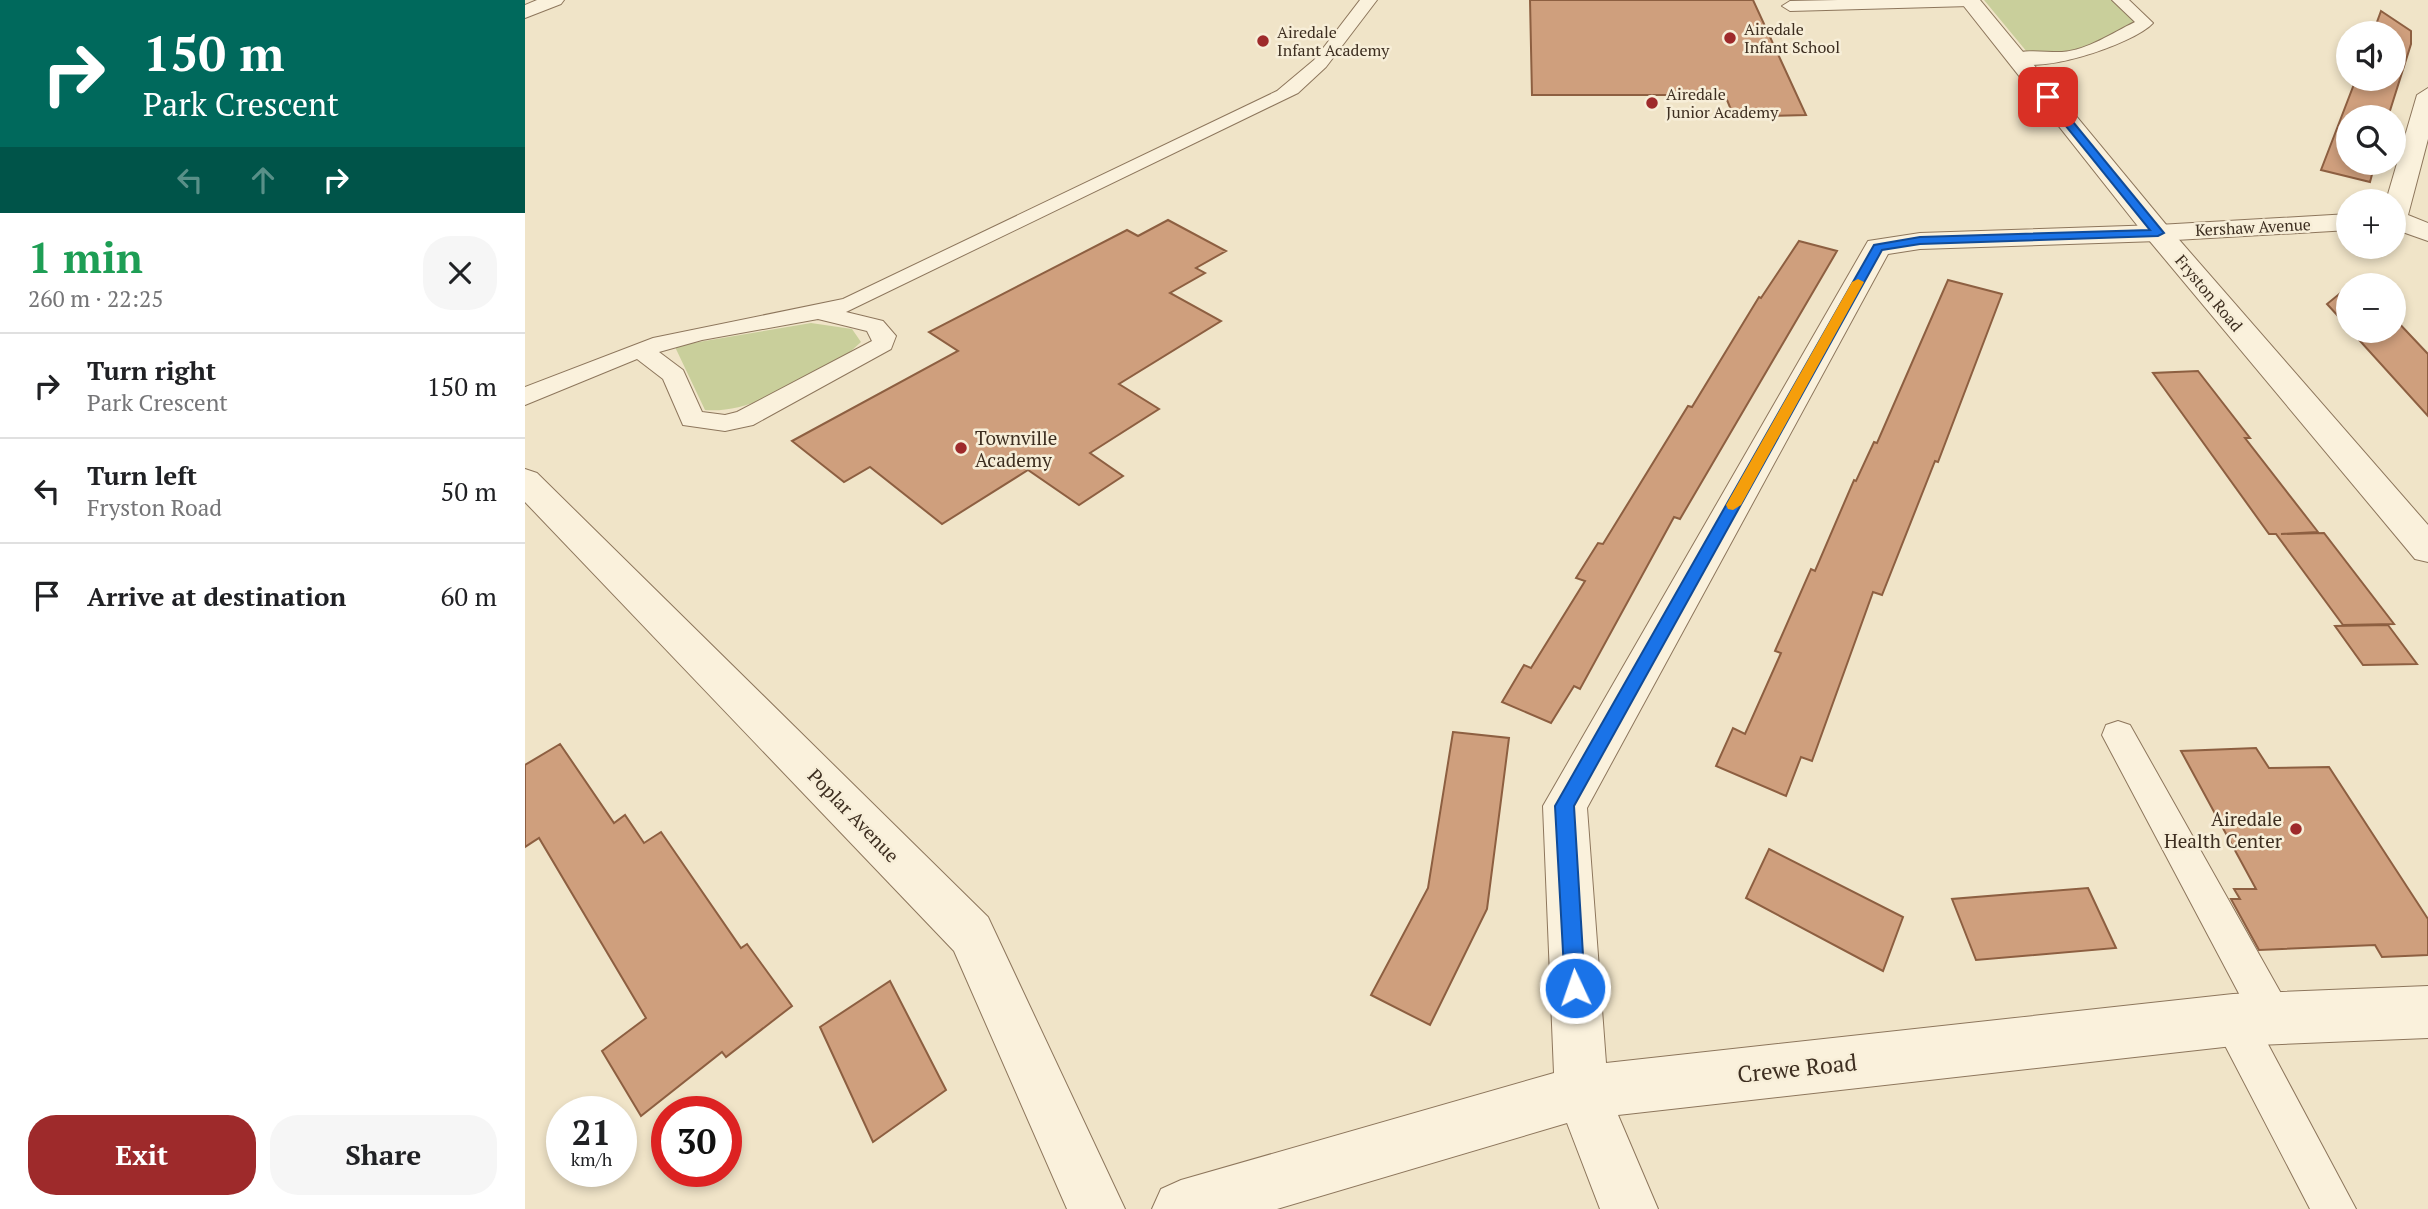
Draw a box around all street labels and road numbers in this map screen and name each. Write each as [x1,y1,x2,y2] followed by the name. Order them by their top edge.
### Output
[2195,213,2311,241] street label: Kershaw Avenue
[2170,250,2248,336] street label: Fryston Road
[803,763,905,867] street label: Poplar Avenue
[1736,1046,1859,1090] street label: Crewe Road

